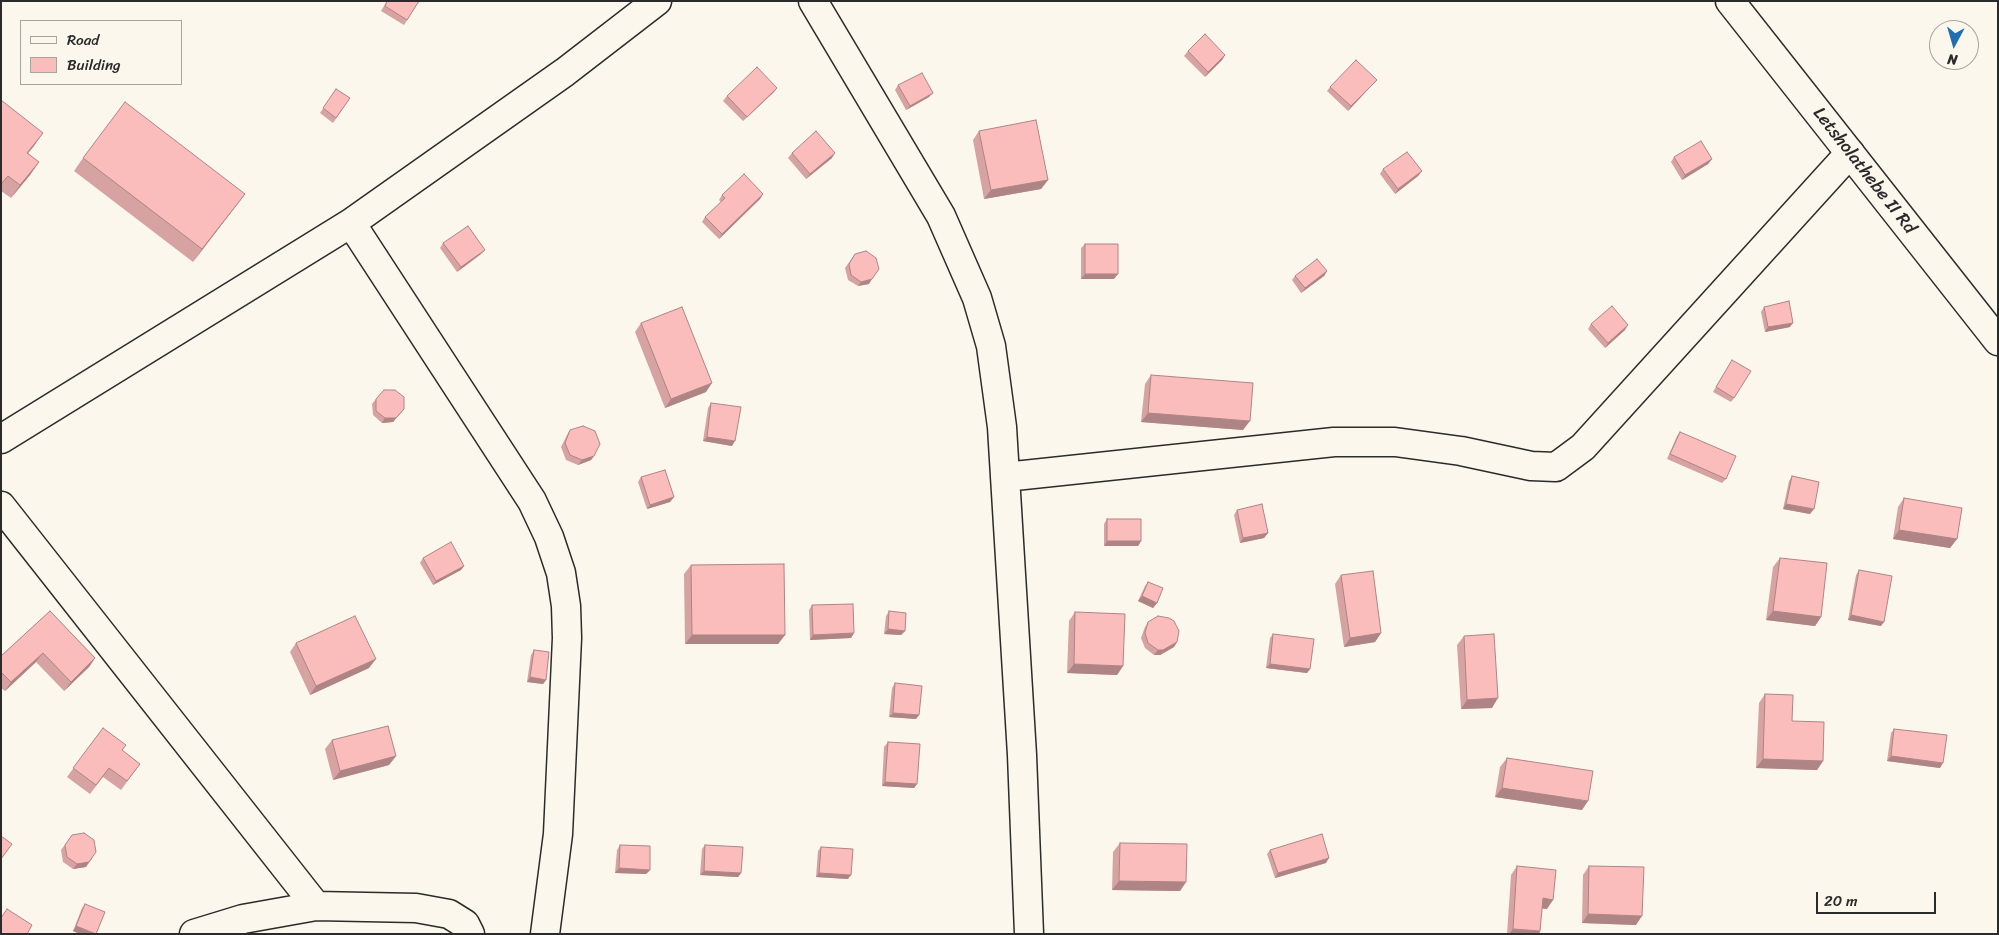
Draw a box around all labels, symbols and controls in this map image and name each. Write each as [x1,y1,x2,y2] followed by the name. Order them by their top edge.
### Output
[20,20,182,85] legend
[1929,20,1979,70] north arrow
[67,27,99,53] text: Road
[1946,46,1959,72] text: N
[67,52,121,78] text: Building
[1808,103,1920,239] street label: Letsholathebe II Rd
[1819,882,1939,914] scale bar
[1824,888,1858,914] text: 20 m

